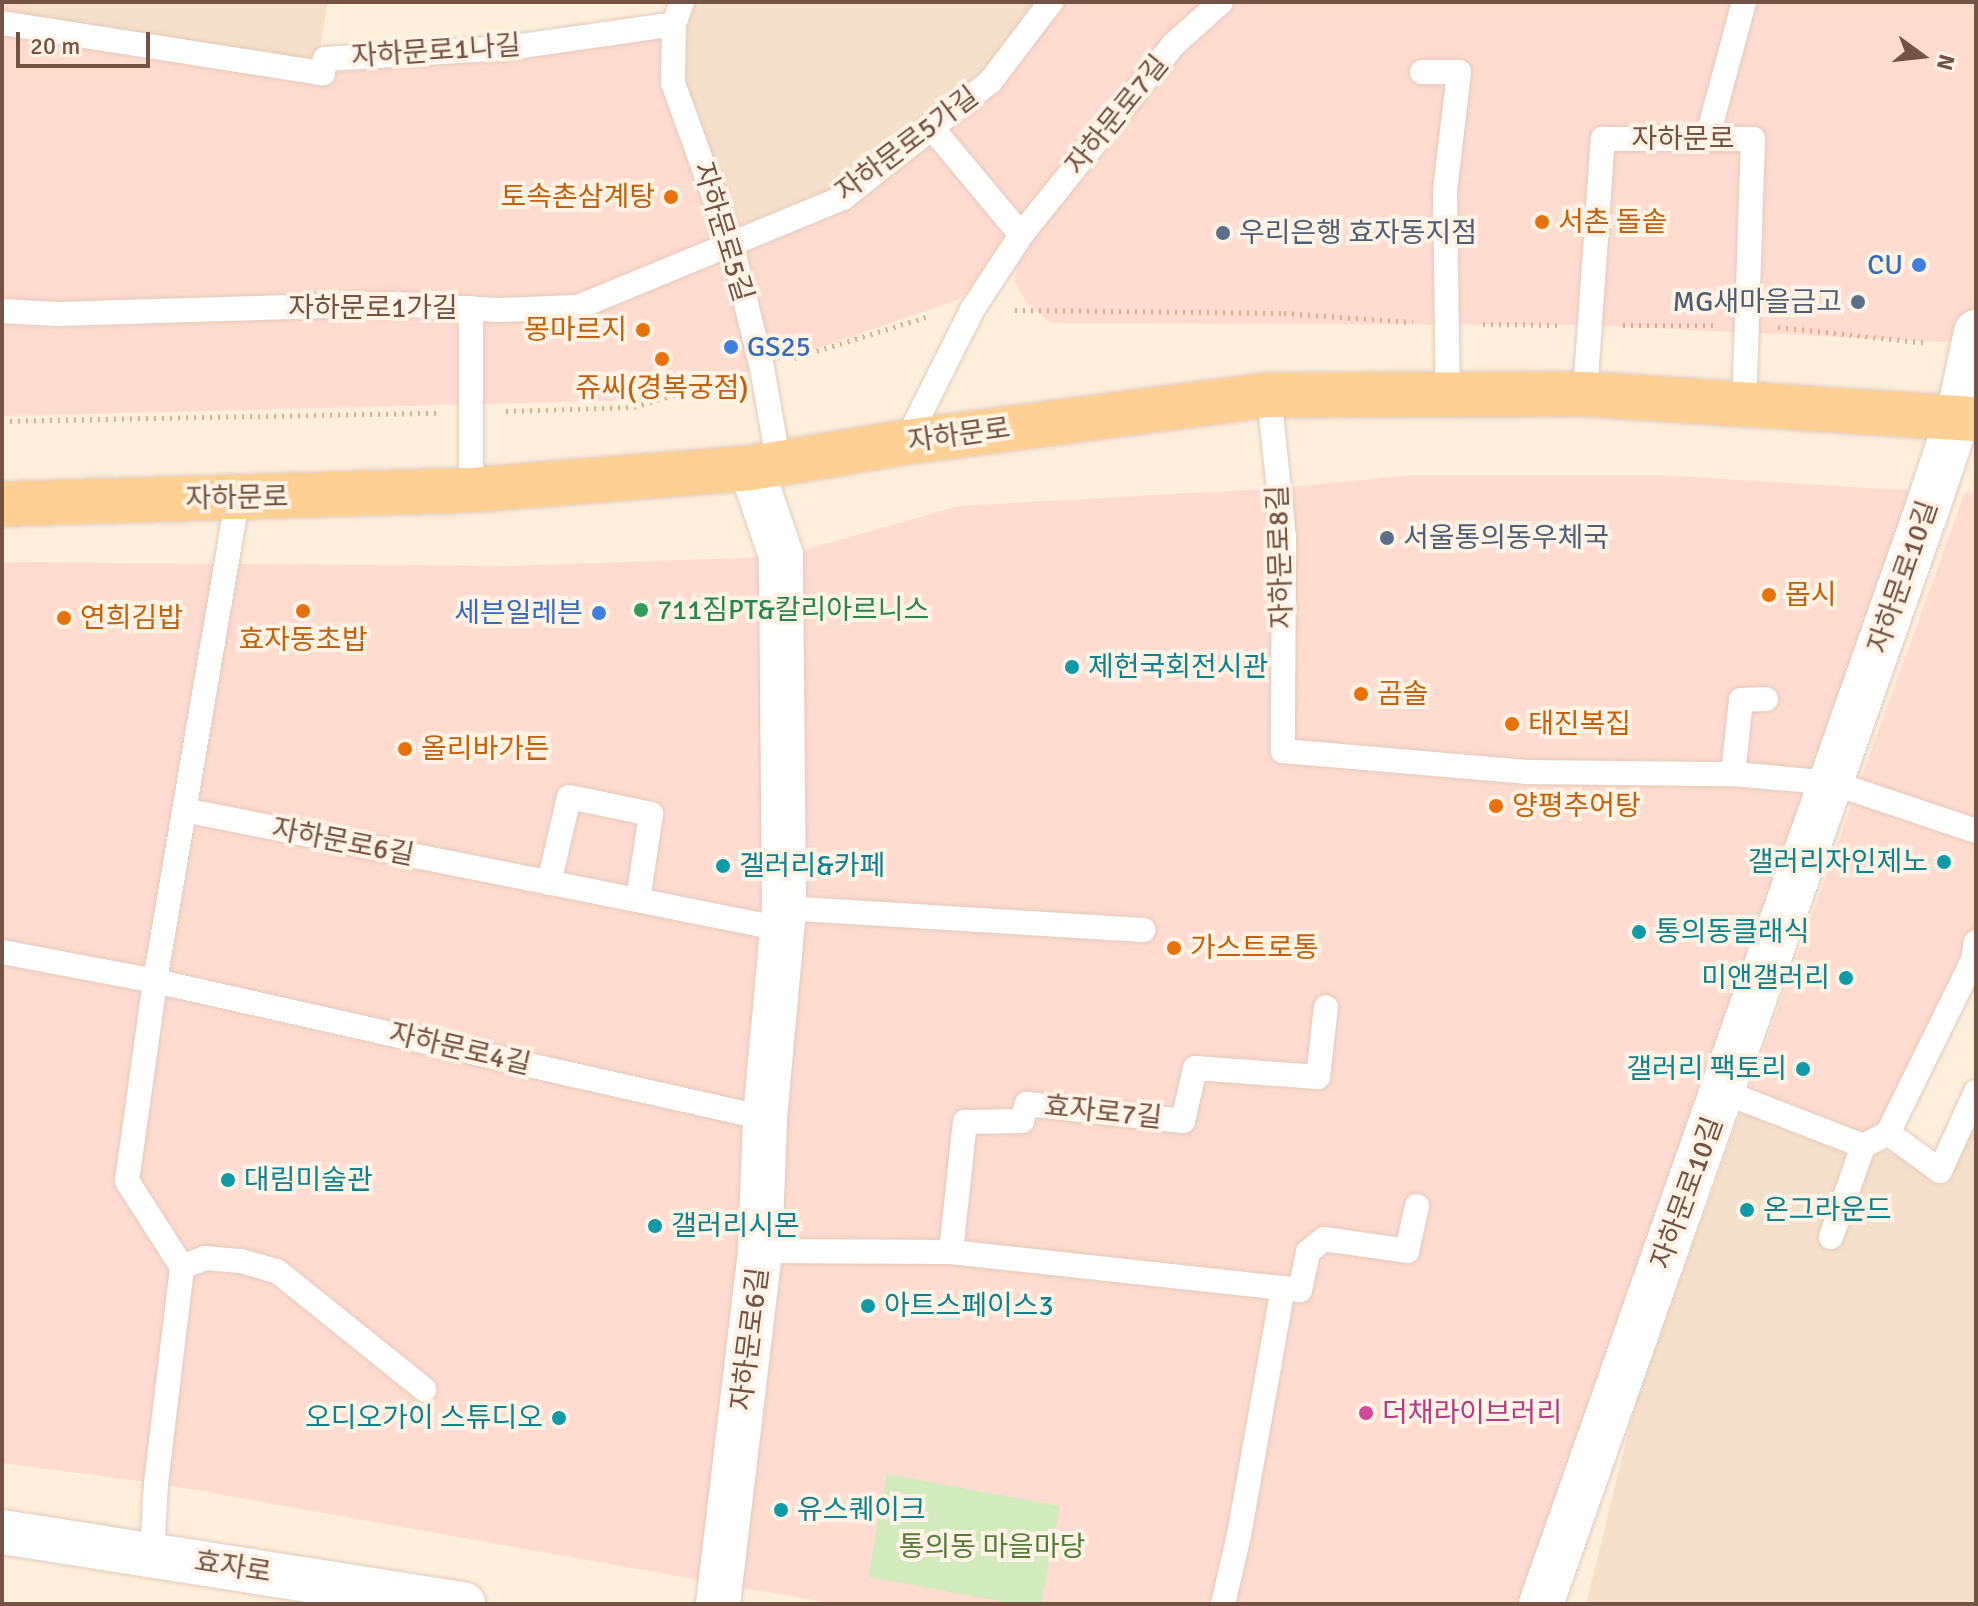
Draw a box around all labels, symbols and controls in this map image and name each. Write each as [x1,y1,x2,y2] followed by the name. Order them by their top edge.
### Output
[20,16,154,66] scale bar
[1882,16,1962,96] north arrow
[350,28,522,74] street label: 자하문로1나길
[30,31,80,61] text: 20 m
[1059,49,1175,181] street label: 자하문로7길
[1931,51,1961,73] text: N
[829,80,985,208] street label: 자하문로5가길
[1631,122,1735,156] street label: 자하문로
[686,158,760,306] street label: 자하문로5길
[500,180,655,214] place label: 토속촌삼계탕
[662,188,680,206] marker: 토속촌삼계탕
[1558,205,1667,239] place label: 서촌 돌솥
[1533,213,1551,231] marker: 서촌 돌솥
[1239,216,1477,250] place label: 우리은행 효자동지점
[1214,224,1232,242] marker: 우리은행 효자동지점
[1867,248,1903,282] place label: CU
[1910,256,1928,274] marker: CU
[1673,285,1842,319] place label: MG새마을금고
[288,291,458,325] street label: 자하문로1가길
[1849,293,1867,311] marker: MG새마을금고
[524,313,627,347] place label: 몽마르지
[634,321,652,339] marker: 몽마르지
[747,330,811,364] place label: GS25
[722,338,740,356] marker: GS25
[653,350,671,368] marker: 쥬씨(경복궁점)
[575,371,749,405] place label: 쥬씨(경복궁점)
[906,411,1012,459] street label: 자하문로
[185,480,289,516] street label: 자하문로
[1261,484,1299,630] street label: 자하문로8길
[1861,496,1945,658] street label: 자하문로10길
[1403,521,1609,555] place label: 서울통의동우체국
[1378,529,1396,547] marker: 서울통의동우체국
[1785,578,1837,612] place label: 몹시
[1760,586,1778,604] marker: 몹시
[657,593,929,627] place label: 711짐PT&칼리아르니스
[454,596,583,630] place label: 세븐일레븐
[80,601,183,635] place label: 연희김밥
[632,601,650,619] marker: 711짐PT&칼리아르니스
[294,602,312,620] marker: 효자동초밥
[590,604,608,622] marker: 세븐일레븐
[55,609,73,627] marker: 연희김밥
[239,623,367,657] place label: 효자동초밥
[1088,650,1268,684] place label: 제헌국회전시관
[1063,658,1081,676] marker: 제헌국회전시관
[1377,677,1429,711] place label: 곰솔
[1352,685,1370,703] marker: 곰솔
[1528,707,1631,741] place label: 태진복집
[1503,715,1521,733] marker: 태진복집
[421,732,550,766] place label: 올리바가든
[396,740,414,758] marker: 올리바가든
[1512,789,1641,823] place label: 양평추어탕
[1487,797,1505,815] marker: 양평추어탕
[269,812,417,872] street label: 자하문로6길
[1748,845,1928,879] place label: 갤러리자인제노
[739,849,885,883] place label: 겔러리&카페
[1935,853,1953,871] marker: 갤러리자인제노
[714,857,732,875] marker: 겔러리&카페
[1655,915,1810,949] place label: 통의동클래식
[1630,923,1648,941] marker: 통의동클래식
[1190,931,1319,965] place label: 가스트로통
[1165,939,1183,957] marker: 가스트로통
[1701,961,1830,995] place label: 미앤갤러리
[1837,969,1855,987] marker: 미앤갤러리
[386,1016,534,1082] street label: 자하문로4길
[1626,1052,1787,1086] place label: 갤러리 팩토리
[1794,1060,1812,1078] marker: 갤러리 팩토리
[1042,1089,1164,1135] street label: 효자로7길
[1644,1113,1730,1273] street label: 자하문로10길
[244,1163,373,1197] place label: 대림미술관
[219,1171,237,1189] marker: 대림미술관
[1763,1193,1892,1227] place label: 온그라운드
[1738,1201,1756,1219] marker: 온그라운드
[671,1209,800,1243] place label: 갤러리시몬
[646,1217,664,1235] marker: 갤러리시몬
[725,1266,775,1412] street label: 자하문로6길
[884,1289,1054,1323] place label: 아트스페이스3
[859,1297,877,1315] marker: 아트스페이스3
[1382,1396,1562,1430] place label: 더채라이브러리
[305,1401,543,1435] place label: 오디오가이 스튜디오
[1357,1404,1375,1422] marker: 더채라이브러리
[550,1409,568,1427] marker: 오디오가이 스튜디오
[797,1493,926,1527] place label: 유스퀘이크
[772,1501,790,1519] marker: 유스퀘이크
[899,1530,1085,1564] park label: 통의동 마을마당
[192,1544,274,1590] street label: 효자로

